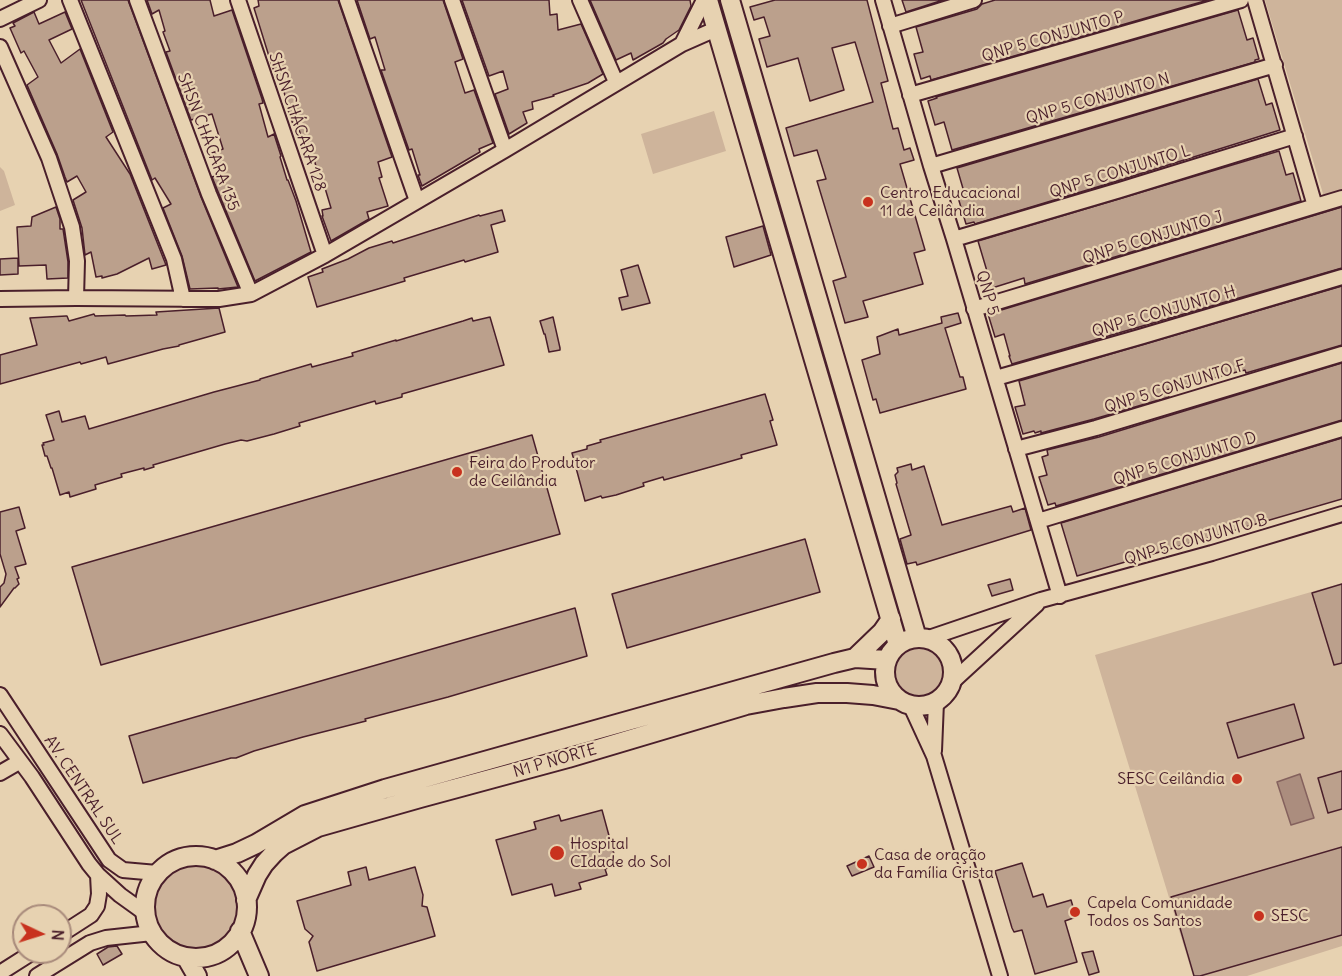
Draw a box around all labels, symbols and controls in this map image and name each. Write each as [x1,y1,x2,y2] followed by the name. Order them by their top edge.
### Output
[980,7,1126,67] street label: QNP 5 CONJUNTO P
[264,50,330,194] street label: SHSN CHÁCARA 128
[1024,69,1172,129] street label: QNP 5 CONJUNTO N
[173,70,243,214] street label: SHSN CHÁCARA 135
[1047,141,1193,203] street label: QNP 5 CONJUNTO L
[880,183,1020,221] place label: Centro Educacional 11 de Ceilândia
[861,195,875,209] marker: Centro Educacional 11 de Ceilândia
[1080,207,1226,269] street label: QNP 5 CONJUNTO J
[971,268,1003,318] street label: QNP 5
[1090,282,1238,342] street label: QNP 5 CONJUNTO H
[1102,356,1248,418] street label: QNP 5 CONJUNTO F
[1111,428,1259,490] street label: QNP 5 CONJUNTO D
[469,453,596,491] place label: Feira do Produtor de Ceilândia
[450,465,464,479] marker: Feira do Produtor de Ceilândia
[1122,510,1270,570] street label: QNP 5 CONJUNTO B
[40,732,126,848] street label: AV. CENTRAL SUL
[511,740,599,782] street label: N1 P NORTE
[1117,769,1225,789] place label: SESC Ceilândia
[1230,772,1244,786] marker: SESC Ceilândia
[570,834,671,872] place label: Hospital CIdade do Sol
[548,844,566,862] marker: Hospital CIdade do Sol
[874,845,994,883] place label: Casa de oração da Família Crista
[855,857,869,871] marker: Casa de oração da Família Crista
[1087,893,1233,931] place label: Capela Comunidade Todos os Santos
[12,904,72,964] north arrow
[1068,905,1082,919] marker: Capela Comunidade Todos os Santos
[1271,906,1309,926] place label: SESC
[1252,909,1266,923] marker: SESC
[48,929,68,941] text: N

